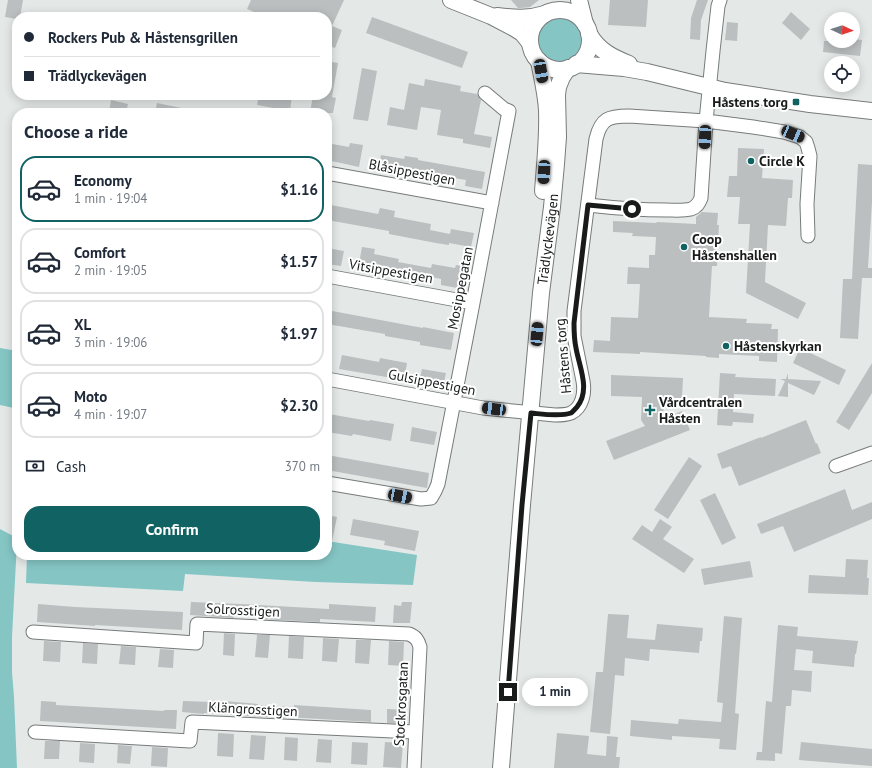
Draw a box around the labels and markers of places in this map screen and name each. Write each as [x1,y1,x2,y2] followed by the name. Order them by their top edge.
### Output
[712,93,788,111] place label: Håstens torg
[791,97,801,107] marker: Håstens torg
[759,152,805,170] place label: Circle K
[746,156,756,166] marker: Circle K
[692,230,777,264] place label: Coop Håstenshallen
[679,242,689,252] marker: Coop Håstenshallen
[734,337,822,355] place label: Håstenskyrkan
[721,341,731,351] marker: Håstenskyrkan
[658,393,742,427] place label: Vårdcentralen Håsten
[644,404,656,416] marker: Vårdcentralen Håsten

